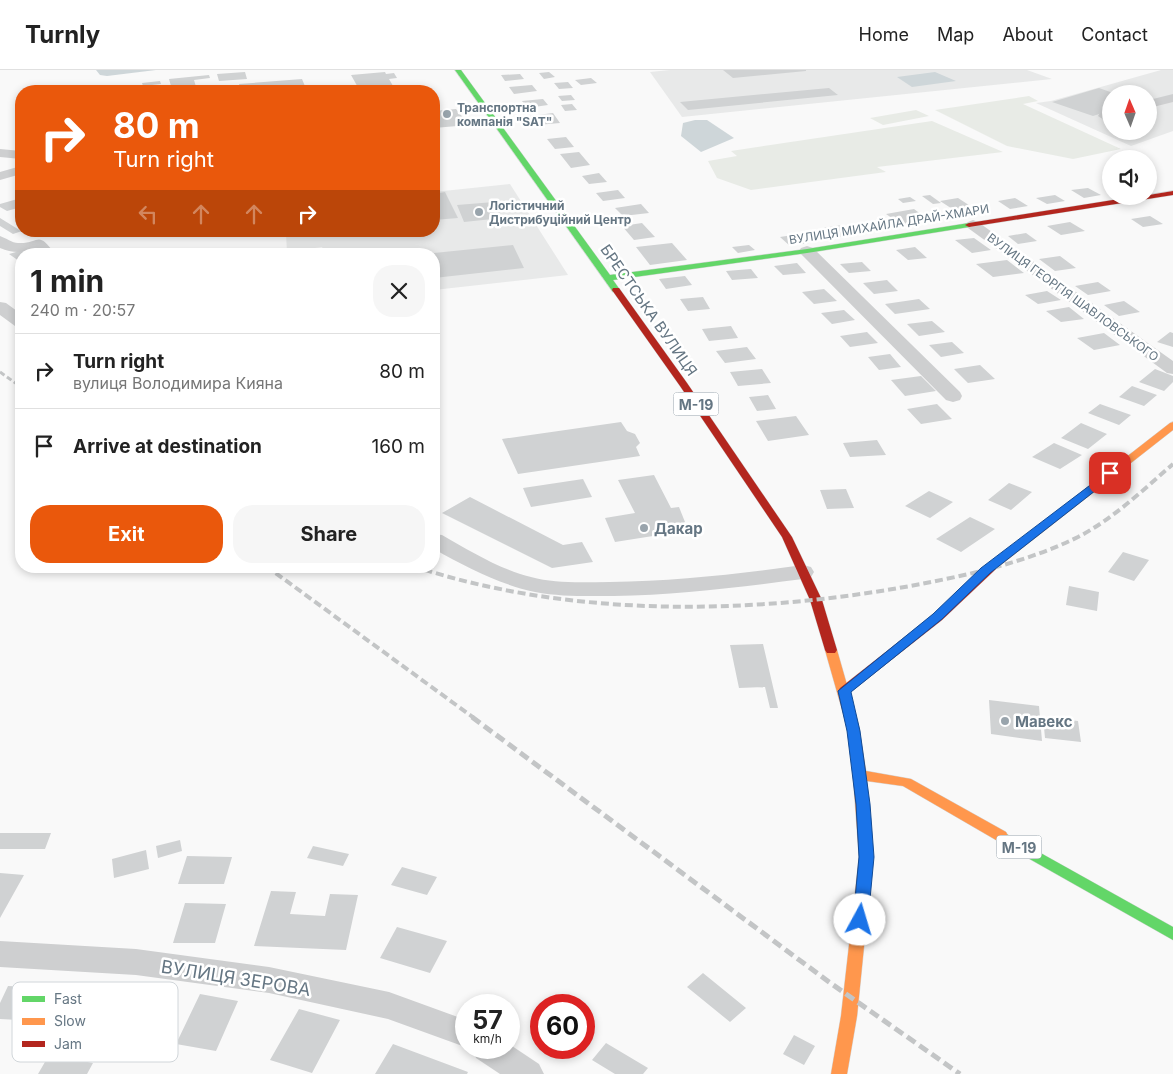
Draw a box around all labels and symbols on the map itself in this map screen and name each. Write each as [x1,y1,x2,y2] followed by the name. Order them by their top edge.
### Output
[1102,85,1158,140] north arrow
[457,100,552,129] place label: Транспортна компанія "SAT"
[441,108,453,120] marker: Транспортна компанія "SAT"
[489,198,632,227] place label: Логістичний Дистрибуційний Центр
[788,201,990,247] street label: ВУЛИЦЯ МИХАЙЛА ДРАЙ-ХМАРИ
[473,206,485,218] marker: Логістичний Дистрибуційний Центр
[984,230,1162,364] street label: ВУЛИЦЯ ГЕОРГІЯ ШАВЛОВСЬКОГО
[596,241,702,379] street label: БРЕСТСЬКА ВУЛИЦЯ
[674,392,718,416] road number: М-19
[1089,452,1131,494] pin
[654,519,703,538] place label: Дакар
[638,522,650,534] marker: Дакар
[1015,712,1073,731] place label: Мавекс
[999,715,1011,727] marker: Мавекс
[996,836,1042,859] road number: М-19
[833,893,885,945] position arrow
[160,956,312,1000] street label: ВУЛИЦЯ ЗЕРОВА
[12,982,178,1062] legend
[54,990,82,1007] text: Fast
[530,994,595,1059] speed limit sign: 60
[54,1012,86,1029] text: Slow
[54,1035,82,1052] text: Jam

